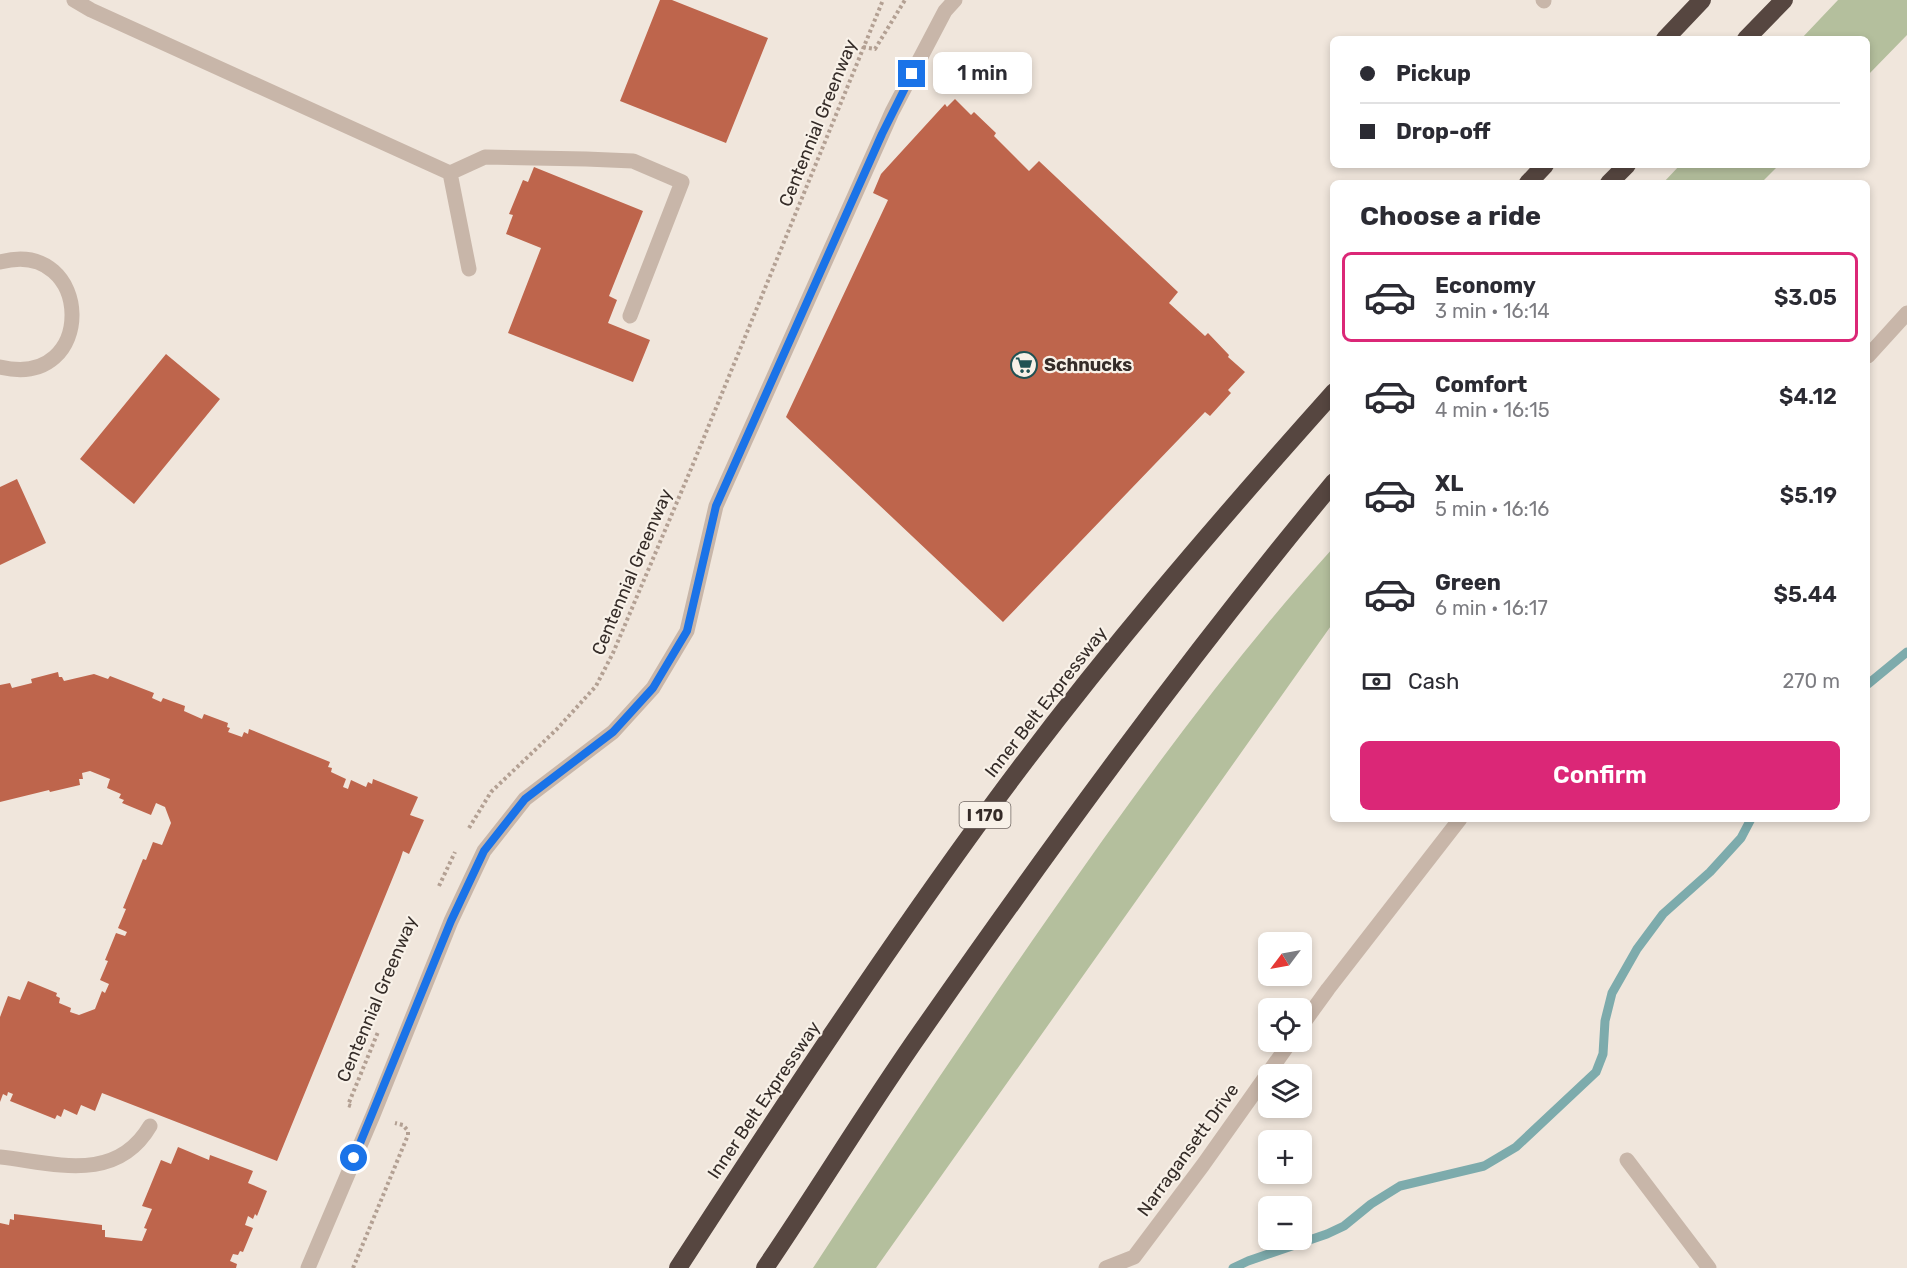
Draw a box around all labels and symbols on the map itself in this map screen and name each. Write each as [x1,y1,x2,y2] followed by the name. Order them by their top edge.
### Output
[774,36,862,210] street label: Centennial Greenway
[933,53,1032,95] callout: 1 min
[898,60,925,87] route end
[1009,350,1039,380] supermarket icon: Schnucks
[1044,354,1132,376] place label: Schnucks
[587,485,677,658] street label: Centennial Greenway
[980,622,1112,782] street label: Inner Belt Expressway
[960,802,1010,828] road number: I 170
[332,912,422,1085] street label: Centennial Greenway
[1258,932,1312,986] north arrow
[703,1017,825,1183] street label: Inner Belt Expressway
[1133,1079,1243,1221] street label: Narragansett Drive
[340,1144,367,1171] route start

